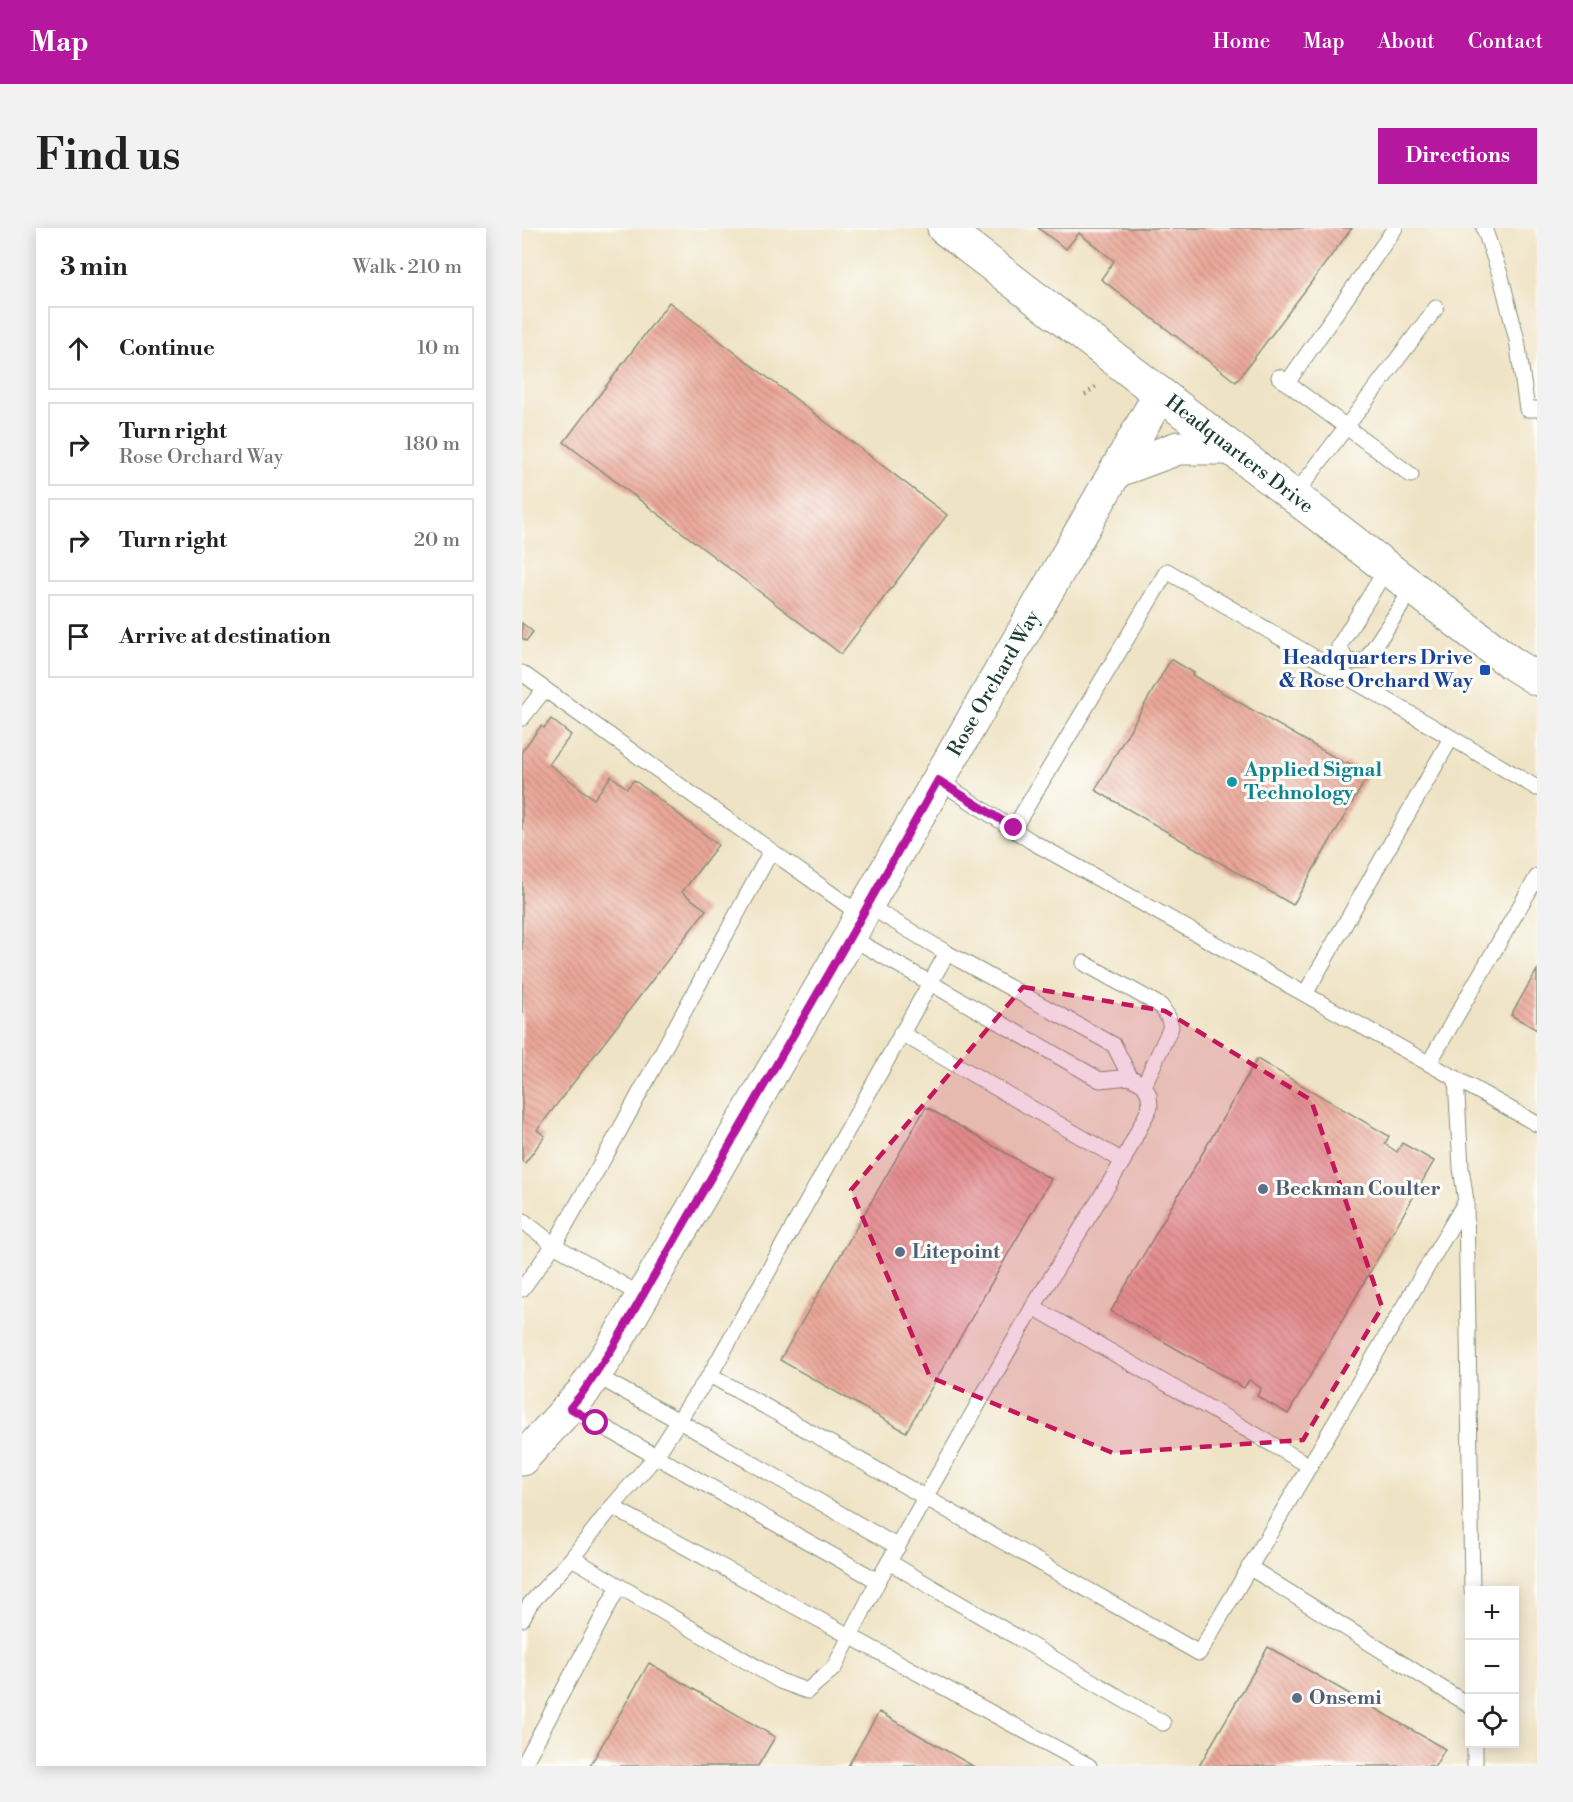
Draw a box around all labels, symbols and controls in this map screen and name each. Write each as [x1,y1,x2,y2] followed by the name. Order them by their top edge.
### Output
[30,25,89,60] text: Map
[1213,29,1270,55] text: Home
[1303,29,1345,55] text: Map
[1378,29,1435,55] text: About
[1468,29,1543,55] text: Contact
[1378,128,1537,184] button: Directions
[36,130,180,183] text: Find us
[60,251,128,283] text: 3 min
[353,255,462,280] text: Walk · 210 m
[62,332,95,365] icon: ahead
[119,335,215,362] text: Continue
[417,336,460,361] text: 10 m
[1160,390,1318,519] street label: Headquarters Drive
[119,418,227,445] text: Turn right
[62,428,95,461] icon: right
[405,432,460,457] text: 180 m
[119,445,283,470] text: Rose Orchard Way
[62,524,95,557] icon: right
[119,527,227,554] text: Turn right
[414,528,460,553] text: 20 m
[942,606,1046,761] street label: Rose Orchard Way
[62,620,95,653] icon: arrive
[119,623,331,650] text: Arrive at destination
[1279,646,1474,694] place label: Headquarters Drive & Rose Orchard Way
[1478,663,1492,677] marker: Headquarters Drive & Rose Orchard Way
[1243,758,1382,806] place label: Applied Signal Technology
[1225,775,1239,789] marker: Applied Signal Technology
[1000,814,1026,840] route end
[1275,1177,1441,1202] place label: Beckman Coulter
[1256,1182,1270,1196] marker: Beckman Coulter
[912,1240,1001,1265] place label: Litepoint
[893,1245,907,1259] marker: Litepoint
[582,1409,608,1435] route start
[1465,1586,1519,1748] map controls
[1465,1586,1519,1640] button: +
[1465,1640,1519,1694] button: −
[1309,1686,1382,1711] place label: Onsemi
[1290,1691,1304,1705] marker: Onsemi
[1465,1694,1519,1748] button: locate

